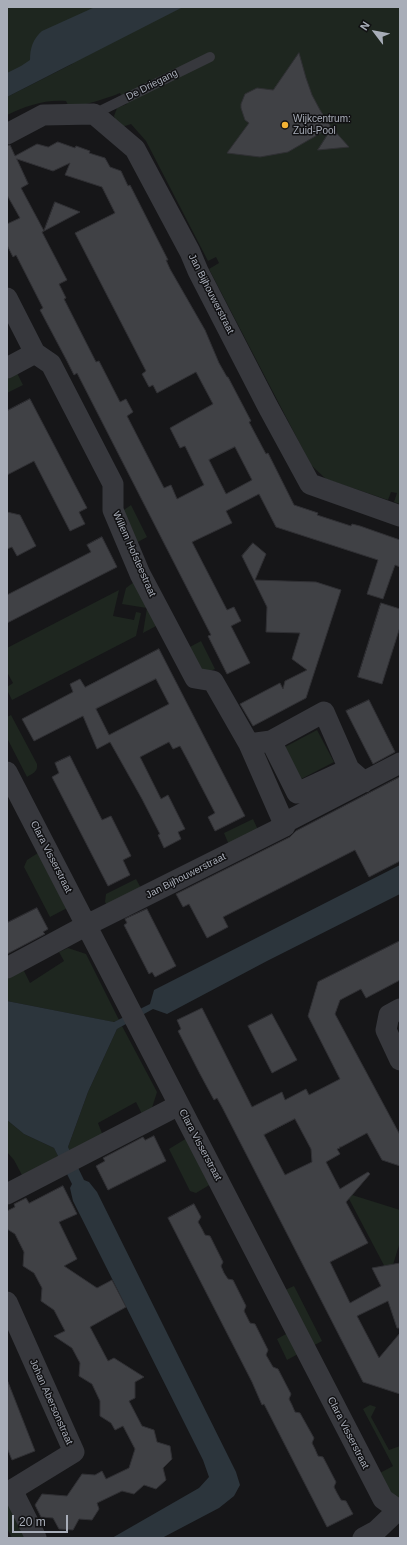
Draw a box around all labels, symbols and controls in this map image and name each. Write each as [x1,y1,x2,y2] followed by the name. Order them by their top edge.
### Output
[355,12,395,52] north arrow
[358,19,372,32] text: N
[124,67,180,103] street label: De Driegang
[293,113,351,136] place label: Wijkcentrum: Zuid-Pool
[280,120,290,130] marker: Wijkcentrum: Zuid-Pool
[186,252,236,336] street label: Jan Bijhouwerstraat
[110,509,158,599] street label: Willem Hofsteestraat
[28,819,74,895] street label: Clara Visserstraat
[144,851,228,901] street label: Jan Bijhouwerstraat
[176,1107,224,1183] street label: Clara Visserstraat
[27,1357,75,1447] street label: Johan Abersonstraat
[325,1395,371,1471] street label: Clara Visserstraat
[14,1507,70,1533] scale bar
[19,1515,46,1529] text: 20 m

